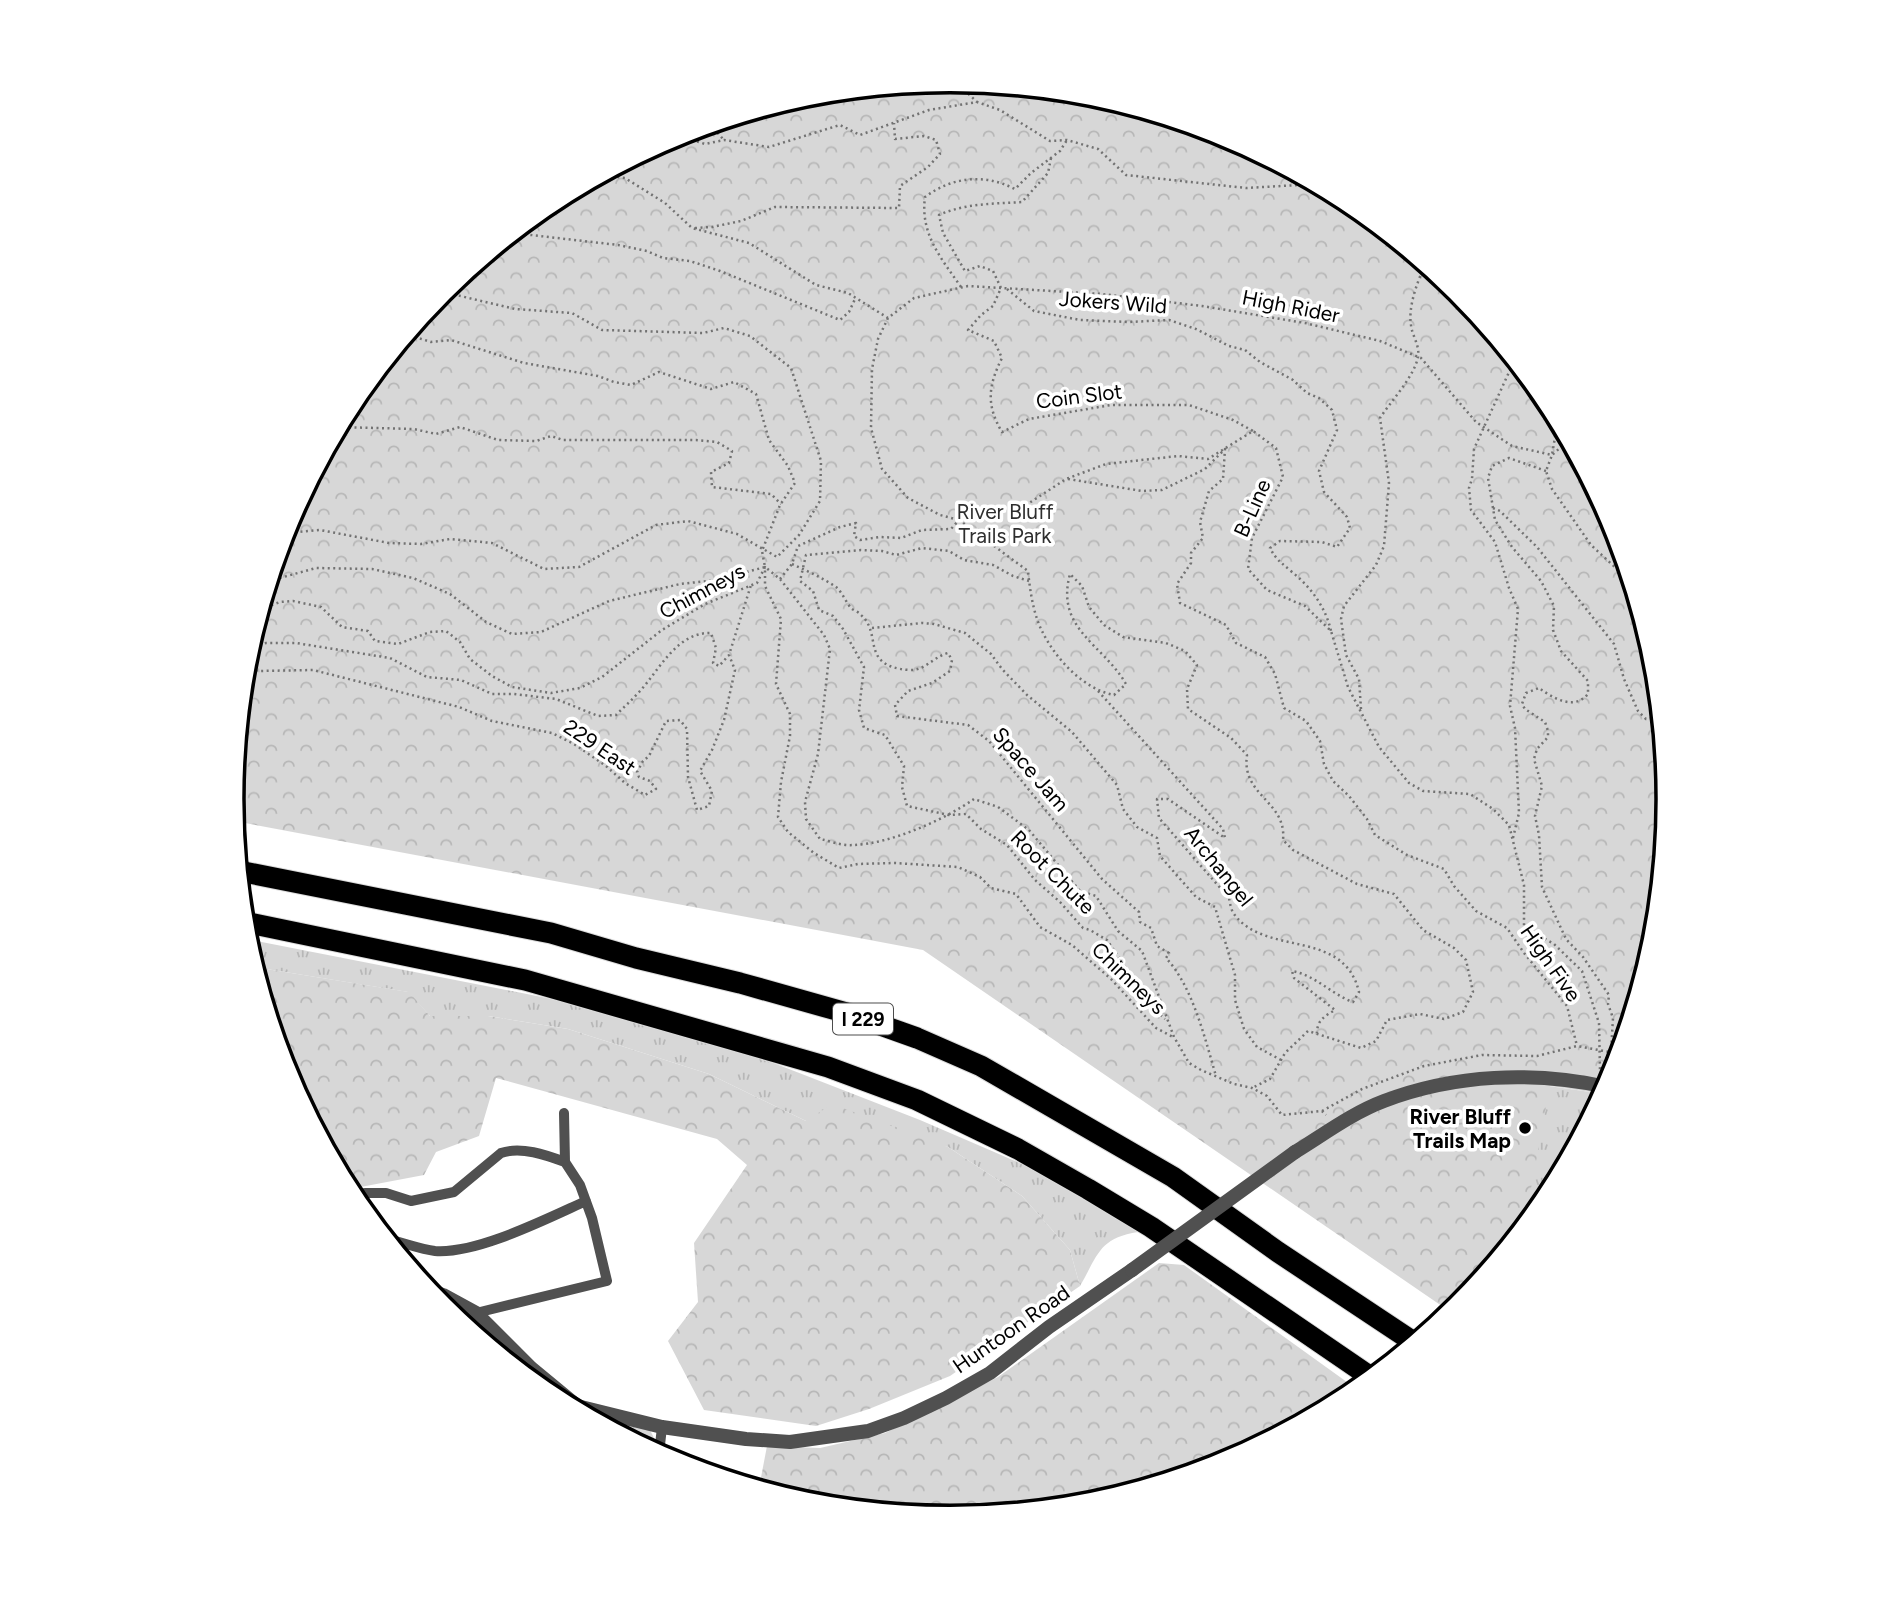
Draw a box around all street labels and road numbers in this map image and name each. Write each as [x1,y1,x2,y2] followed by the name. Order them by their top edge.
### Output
[1240,284,1342,328] street label: High Rider
[1058,286,1168,318] street label: Jokers Wild
[1034,378,1124,414] street label: Coin Slot
[1228,475,1276,541] street label: B-Line
[655,558,749,624] street label: Chimneys
[559,714,641,780] street label: 229 East
[988,722,1074,816] street label: Space Jam
[1179,821,1259,911] street label: Archangel
[1006,825,1100,919] street label: Root Chute
[1515,920,1587,1006] street label: High Five
[1087,937,1171,1019] street label: Chimneys
[833,1004,893,1035] road number: I 229
[948,1280,1074,1378] street label: Huntoon Road

